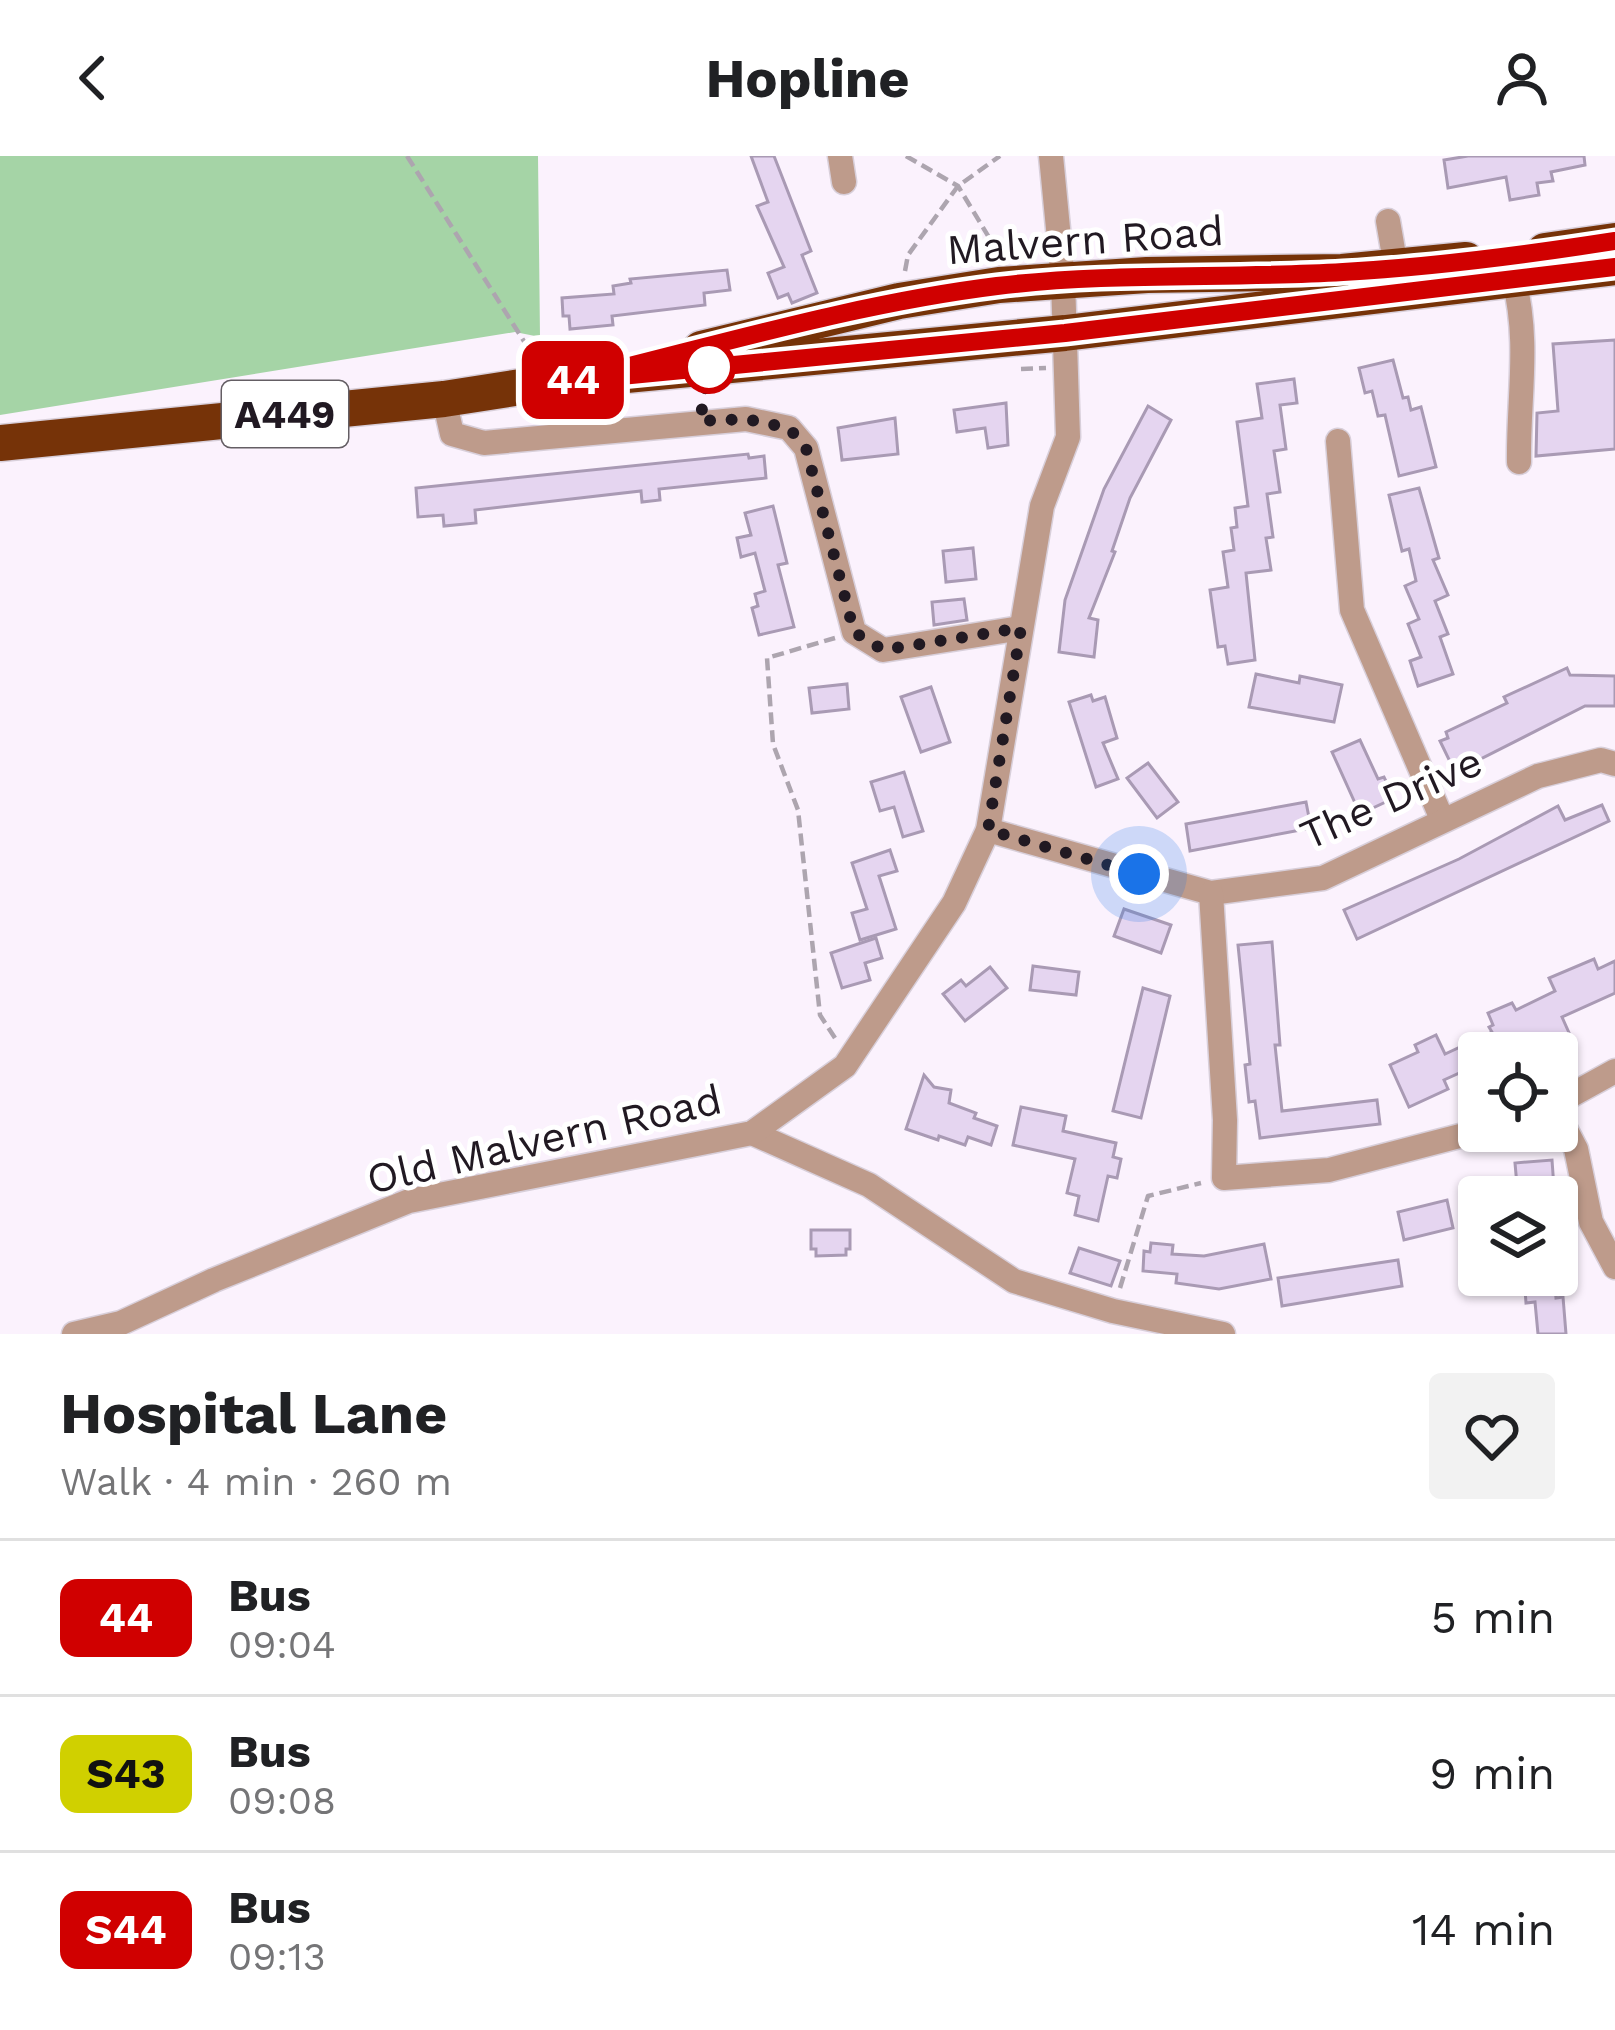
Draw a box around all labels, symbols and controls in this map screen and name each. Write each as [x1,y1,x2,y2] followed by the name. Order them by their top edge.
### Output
[60,45,126,111] icon: back
[1489,45,1555,111] icon: person
[705,47,910,110] text: Hopline
[945,206,1225,274] street label: Malvern Road
[519,341,627,419] line badge: 44
[684,342,734,392] unlabelled marker
[546,355,600,404] text: 44
[222,381,348,447] road number: A449
[1293,736,1489,860] street label: The Drive
[1109,844,1169,904] your location
[1458,1032,1578,1296] map controls
[1458,1032,1578,1152] button: locate
[362,1074,726,1204] street label: Old Malvern Road
[1458,1176,1578,1296] button: layers
[1429,1373,1555,1499] button: heart
[60,1380,447,1447] text: Hospital Lane
[60,1459,452,1504] text: Walk · 4 min · 260 m
[228,1569,311,1622] text: Bus
[1431,1591,1555,1644] text: 5 min
[99,1593,153,1642] text: 44
[228,1622,336,1667] text: 09:04
[228,1725,311,1778] text: Bus
[1429,1747,1555,1800] text: 9 min
[86,1749,166,1798] text: S43
[228,1778,336,1823] text: 09:08
[228,1881,311,1934] text: Bus
[1412,1903,1555,1956] text: 14 min
[85,1905,167,1954] text: S44
[228,1934,326,1979] text: 09:13

